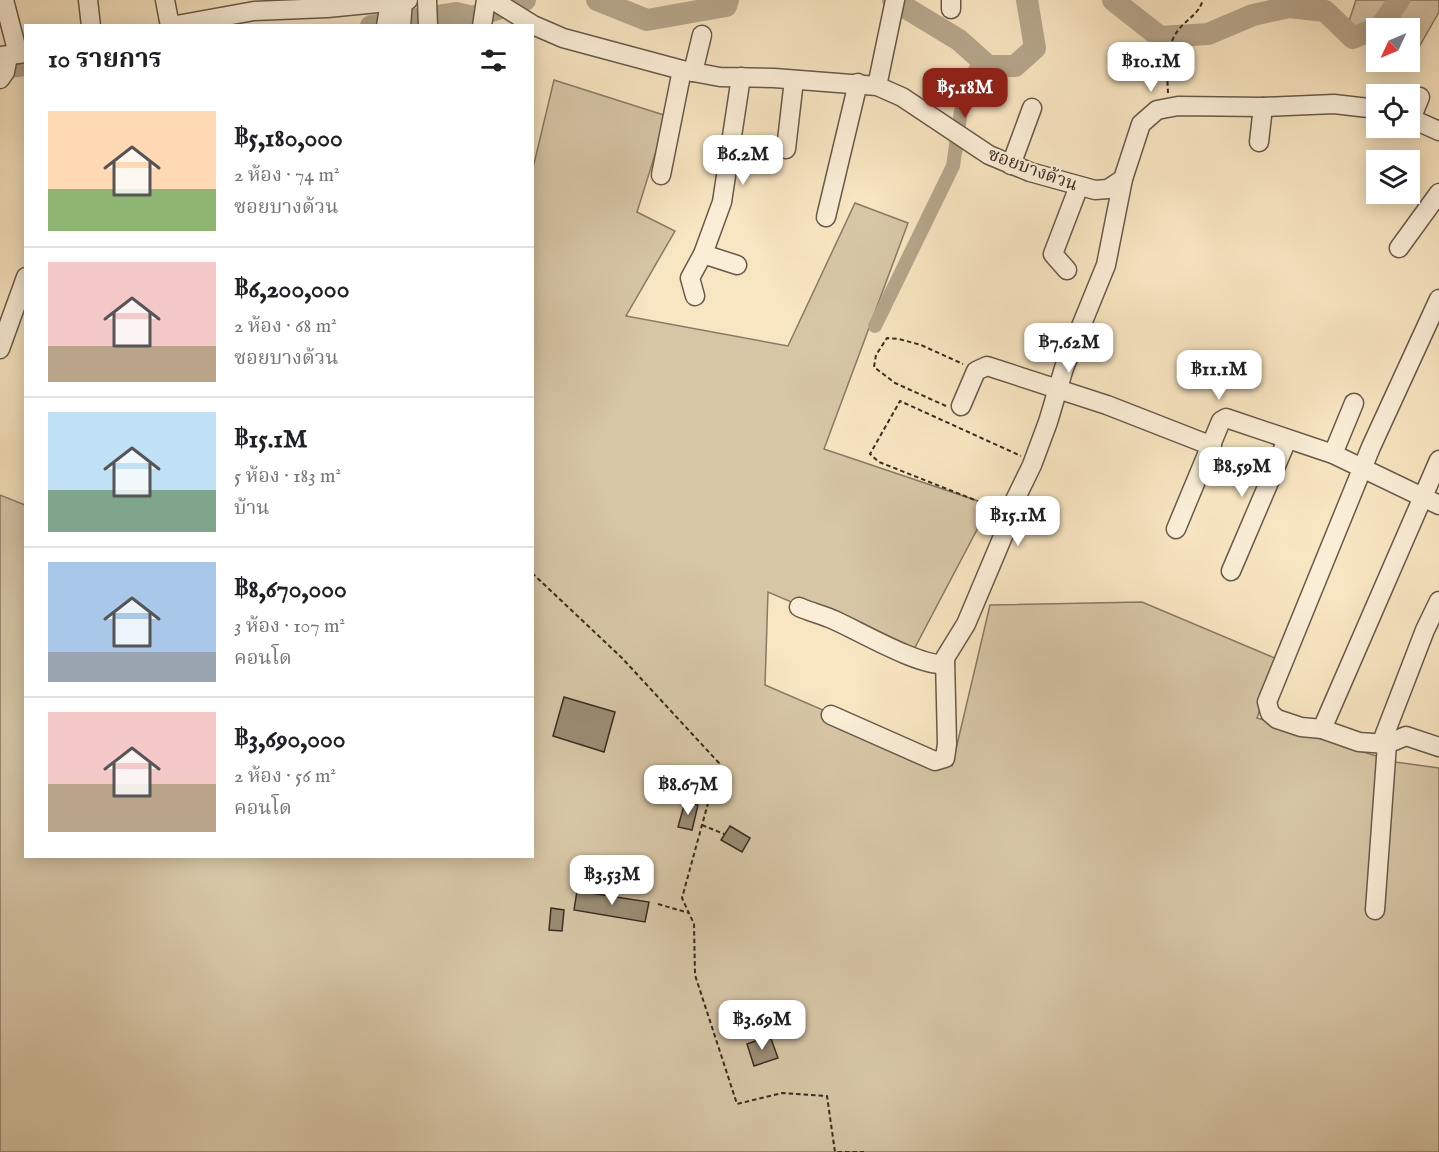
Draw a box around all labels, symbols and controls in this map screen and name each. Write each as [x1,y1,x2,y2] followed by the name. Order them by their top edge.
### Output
[1366,18,1420,72] north arrow
[1366,18,1420,204] map controls
[1102,42,1200,93] pin: ฿10.1M
[48,43,162,76] text: 10 รายการ
[477,44,510,77] icon: filters
[1122,49,1180,74] text: ฿10.1M
[916,68,1014,119] pin: ฿5.18M
[937,75,993,100] text: ฿5.18M
[1366,84,1420,138] button: locate
[234,122,343,155] text: ฿5,180,000
[96,135,168,207] icon: home
[701,135,785,186] pin: ฿6.2M
[717,142,769,167] text: ฿6.2M
[984,144,1081,197] street label: ซอยบางด้วน
[1366,150,1420,204] button: layers
[234,163,340,188] text: 2 ห้อง · 74 m²
[234,195,338,220] text: ซอยบางด้วน
[234,273,349,306] text: ฿6,200,000
[96,286,168,358] icon: home
[234,314,337,339] text: 2 ห้อง · 68 m²
[1020,323,1118,374] pin: ฿7.62M
[1038,330,1100,355] text: ฿7.62M
[234,346,338,371] text: ซอยบางด้วน
[1170,350,1268,401] pin: ฿11.1M
[1191,357,1247,382] text: ฿11.1M
[234,423,307,456] text: ฿15.1M
[96,436,168,508] icon: home
[1193,447,1291,498] pin: ฿8.59M
[1213,454,1271,479] text: ฿8.59M
[234,464,341,489] text: 5 ห้อง · 183 m²
[234,496,270,521] text: บ้าน
[969,496,1067,547] pin: ฿15.1M
[990,503,1046,528] text: ฿15.1M
[234,573,347,606] text: ฿8,670,000
[96,586,168,658] icon: home
[234,614,345,639] text: 3 ห้อง · 107 m²
[234,646,292,671] text: คอนโด
[234,723,346,756] text: ฿3,690,000
[96,736,168,808] icon: home
[234,764,336,789] text: 2 ห้อง · 56 m²
[639,765,737,816] pin: ฿8.67M
[658,772,718,797] text: ฿8.67M
[234,796,292,821] text: คอนโด
[563,855,661,906] pin: ฿3.53M
[584,862,640,887] text: ฿3.53M
[713,1000,811,1051] pin: ฿3.69M
[733,1007,791,1032] text: ฿3.69M

